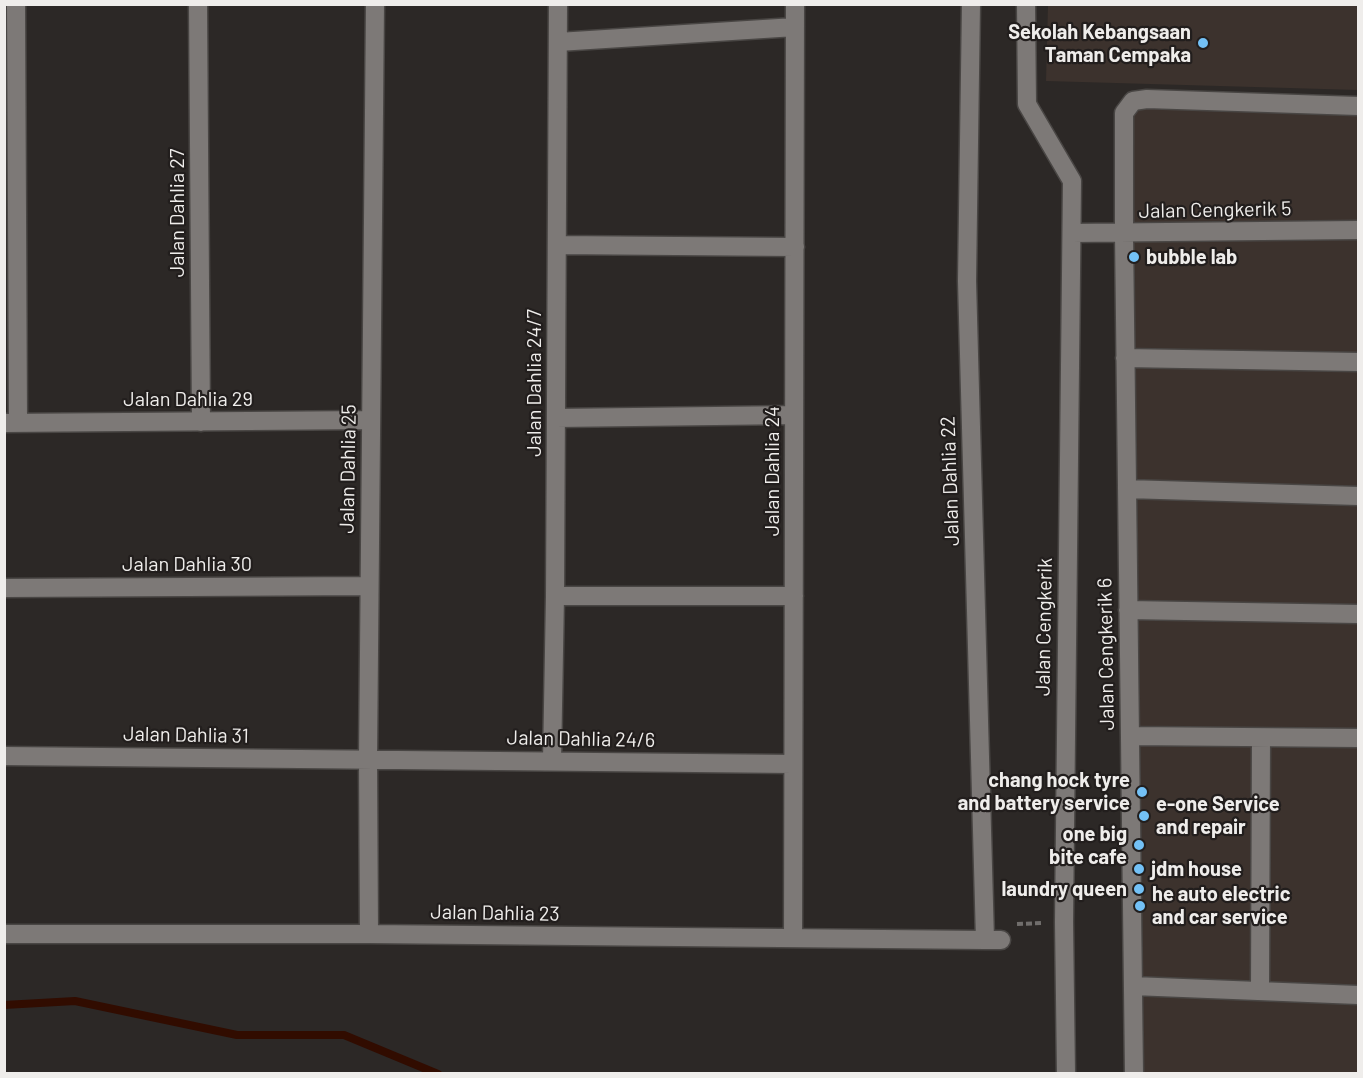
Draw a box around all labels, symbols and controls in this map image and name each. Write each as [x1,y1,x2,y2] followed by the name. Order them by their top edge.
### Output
[1008,20,1191,67] place label: Sekolah Kebangsaan Taman Cempaka
[1196,36,1210,50] marker: Sekolah Kebangsaan Taman Cempaka
[165,149,189,277] street label: Jalan Dahlia 27
[1139,197,1291,223] street label: Jalan Cengkerik 5
[1146,245,1237,269] place label: bubble lab
[1127,250,1141,264] marker: bubble lab
[522,309,546,457] street label: Jalan Dahlia 24/7
[123,387,253,411] street label: Jalan Dahlia 29
[335,404,361,534] street label: Jalan Dahlia 25
[760,406,784,536] street label: Jalan Dahlia 24
[936,416,964,546] street label: Jalan Dahlia 22
[122,552,252,576] street label: Jalan Dahlia 30
[1031,558,1057,696] street label: Jalan Cengkerik
[1093,577,1119,731] street label: Jalan Cengkerik 6
[123,722,249,748] street label: Jalan Dahlia 31
[507,726,655,752] street label: Jalan Dahlia 24/6
[958,768,1130,815] place label: chang hock tyre and battery service
[1135,785,1149,799] marker: chang hock tyre and battery service
[1156,792,1280,839] place label: e-one Service and repair
[1137,809,1151,823] marker: e-one Service and repair
[1049,822,1127,869] place label: one big bite cafe
[1132,838,1146,852] marker: one big bite cafe
[1151,857,1242,881] place label: jdm house
[1132,862,1146,876] marker: jdm house
[1001,877,1127,901] place label: laundry queen
[1132,882,1146,896] marker: laundry queen
[1152,882,1290,929] place label: he auto electric and car service
[1133,899,1147,913] marker: he auto electric and car service
[430,900,560,926] street label: Jalan Dahlia 23

